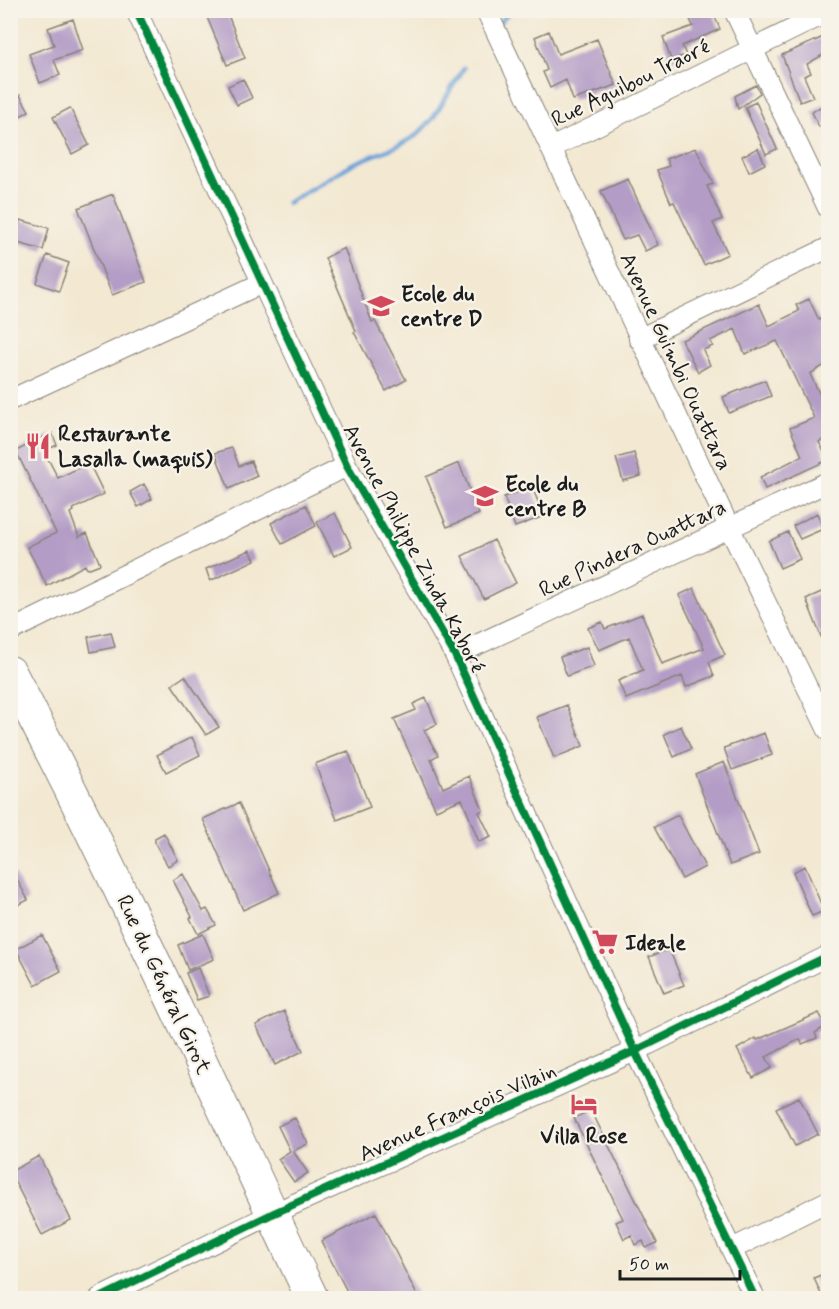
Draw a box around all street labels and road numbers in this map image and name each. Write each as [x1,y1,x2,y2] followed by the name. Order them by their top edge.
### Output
[547,33,715,135] street label: Rue Aguibou Traoré
[612,249,738,475] street label: Avenue Guimbi Ouattara
[336,420,491,678] street label: Avenue Philippe Zinda Kaboré
[535,493,731,604] street label: Rue Pindera Ouattara
[109,891,217,1079] street label: Rue du Général Girot
[355,1057,561,1169] street label: Avenue François Vilain

